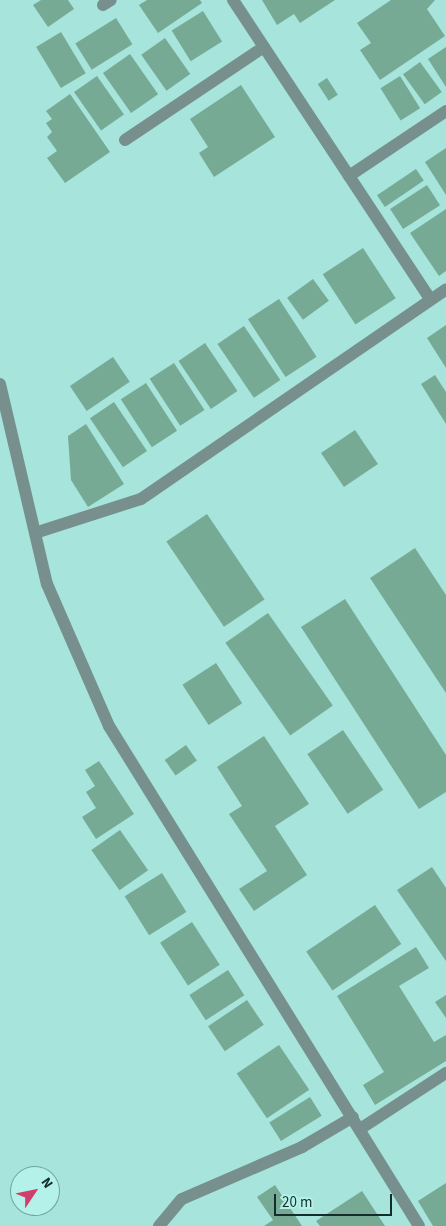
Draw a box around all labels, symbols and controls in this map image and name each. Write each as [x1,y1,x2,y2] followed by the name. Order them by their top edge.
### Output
[10,1166,60,1216] north arrow
[36,1174,58,1193] text: N
[276,1184,394,1216] scale bar
[282,1192,312,1213] text: 20 m

